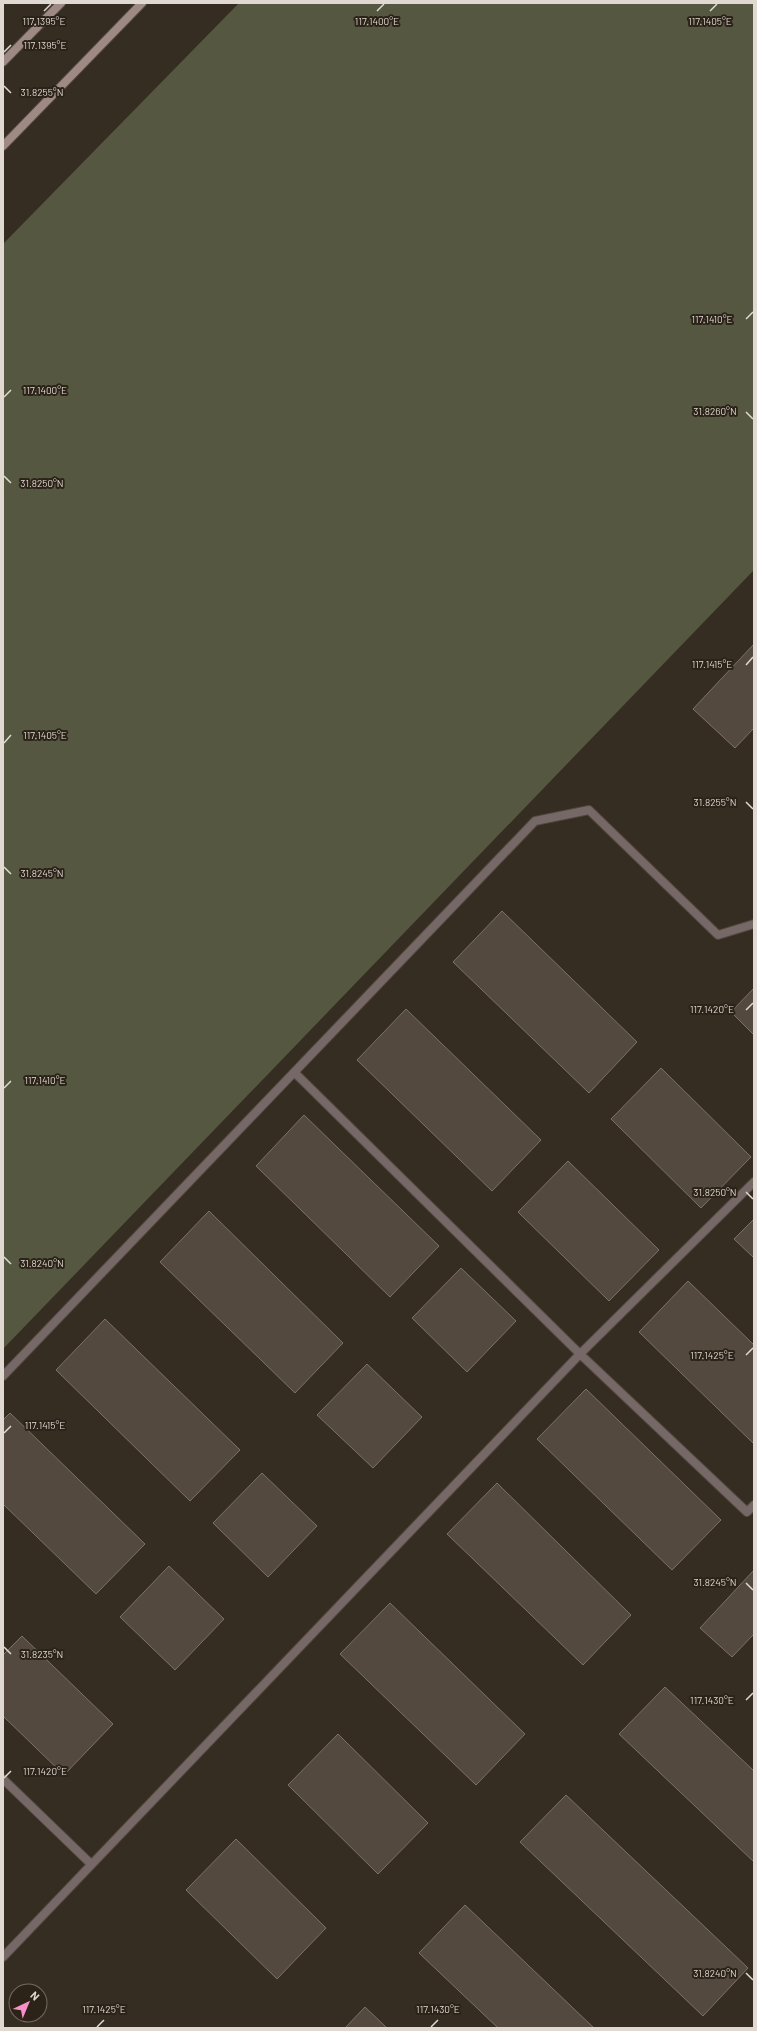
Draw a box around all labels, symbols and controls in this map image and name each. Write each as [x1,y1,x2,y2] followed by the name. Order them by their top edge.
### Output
[23,15,65,27] text: 117.1395°E
[355,15,399,27] text: 117.1400°E
[688,15,732,27] text: 117.1405°E
[24,39,66,51] text: 117.1395°E
[21,86,63,98] text: 31.8255°N
[691,313,733,325] text: 117.1410°E
[23,384,67,396] text: 117.1400°E
[693,405,737,417] text: 31.8260°N
[20,477,64,489] text: 31.8250°N
[692,658,732,670] text: 117.1415°E
[23,729,67,741] text: 117.1405°E
[694,796,736,808] text: 31.8255°N
[20,867,64,879] text: 31.8245°N
[690,1003,734,1015] text: 117.1420°E
[24,1074,66,1086] text: 117.1410°E
[693,1186,737,1198] text: 31.8250°N
[20,1257,64,1269] text: 31.8240°N
[690,1349,734,1361] text: 117.1425°E
[25,1419,65,1431] text: 117.1415°E
[693,1576,737,1588] text: 31.8245°N
[21,1648,63,1660] text: 31.8235°N
[690,1694,734,1706] text: 117.1430°E
[23,1765,67,1777] text: 117.1420°E
[693,1967,737,1979] text: 31.8240°N
[8,1983,48,2023] north arrow
[28,1988,42,2003] text: N
[82,2003,126,2015] text: 117.1425°E
[416,2003,460,2015] text: 117.1430°E

